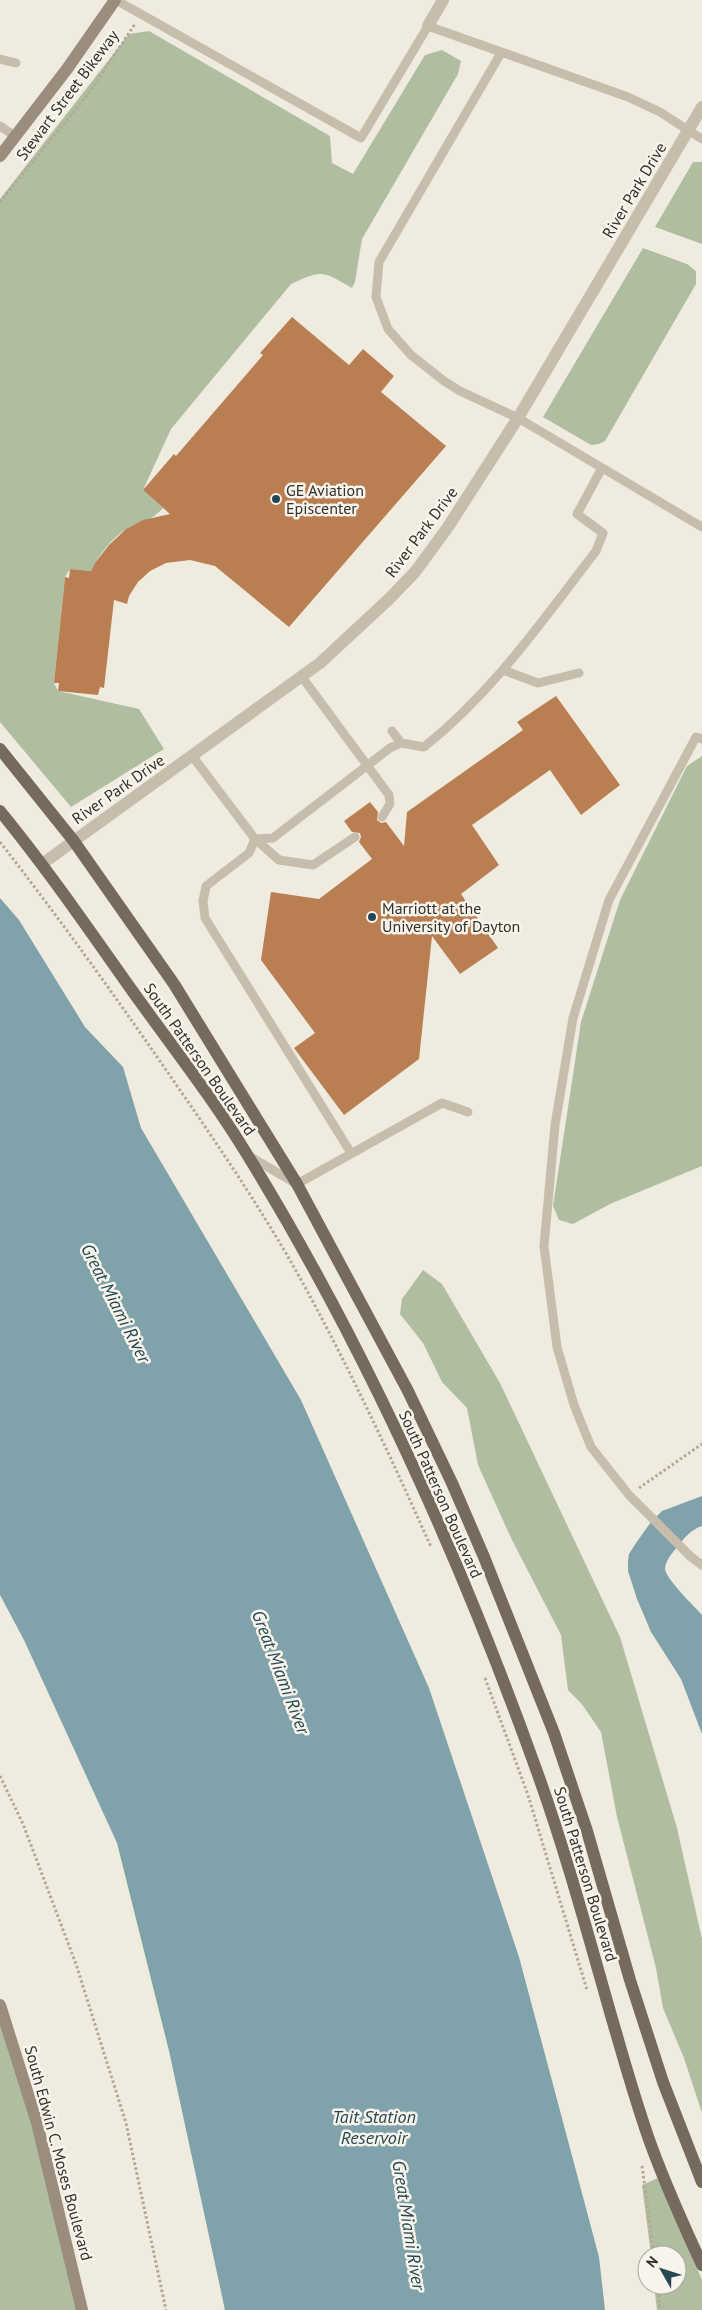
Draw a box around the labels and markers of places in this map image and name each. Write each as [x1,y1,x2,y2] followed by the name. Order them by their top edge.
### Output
[286,480,364,518] place label: GE Aviation Episcenter
[270,493,282,505] marker: GE Aviation Episcenter
[382,898,520,936] place label: Marriott at the University of Dayton
[366,911,378,923] marker: Marriott at the University of Dayton

